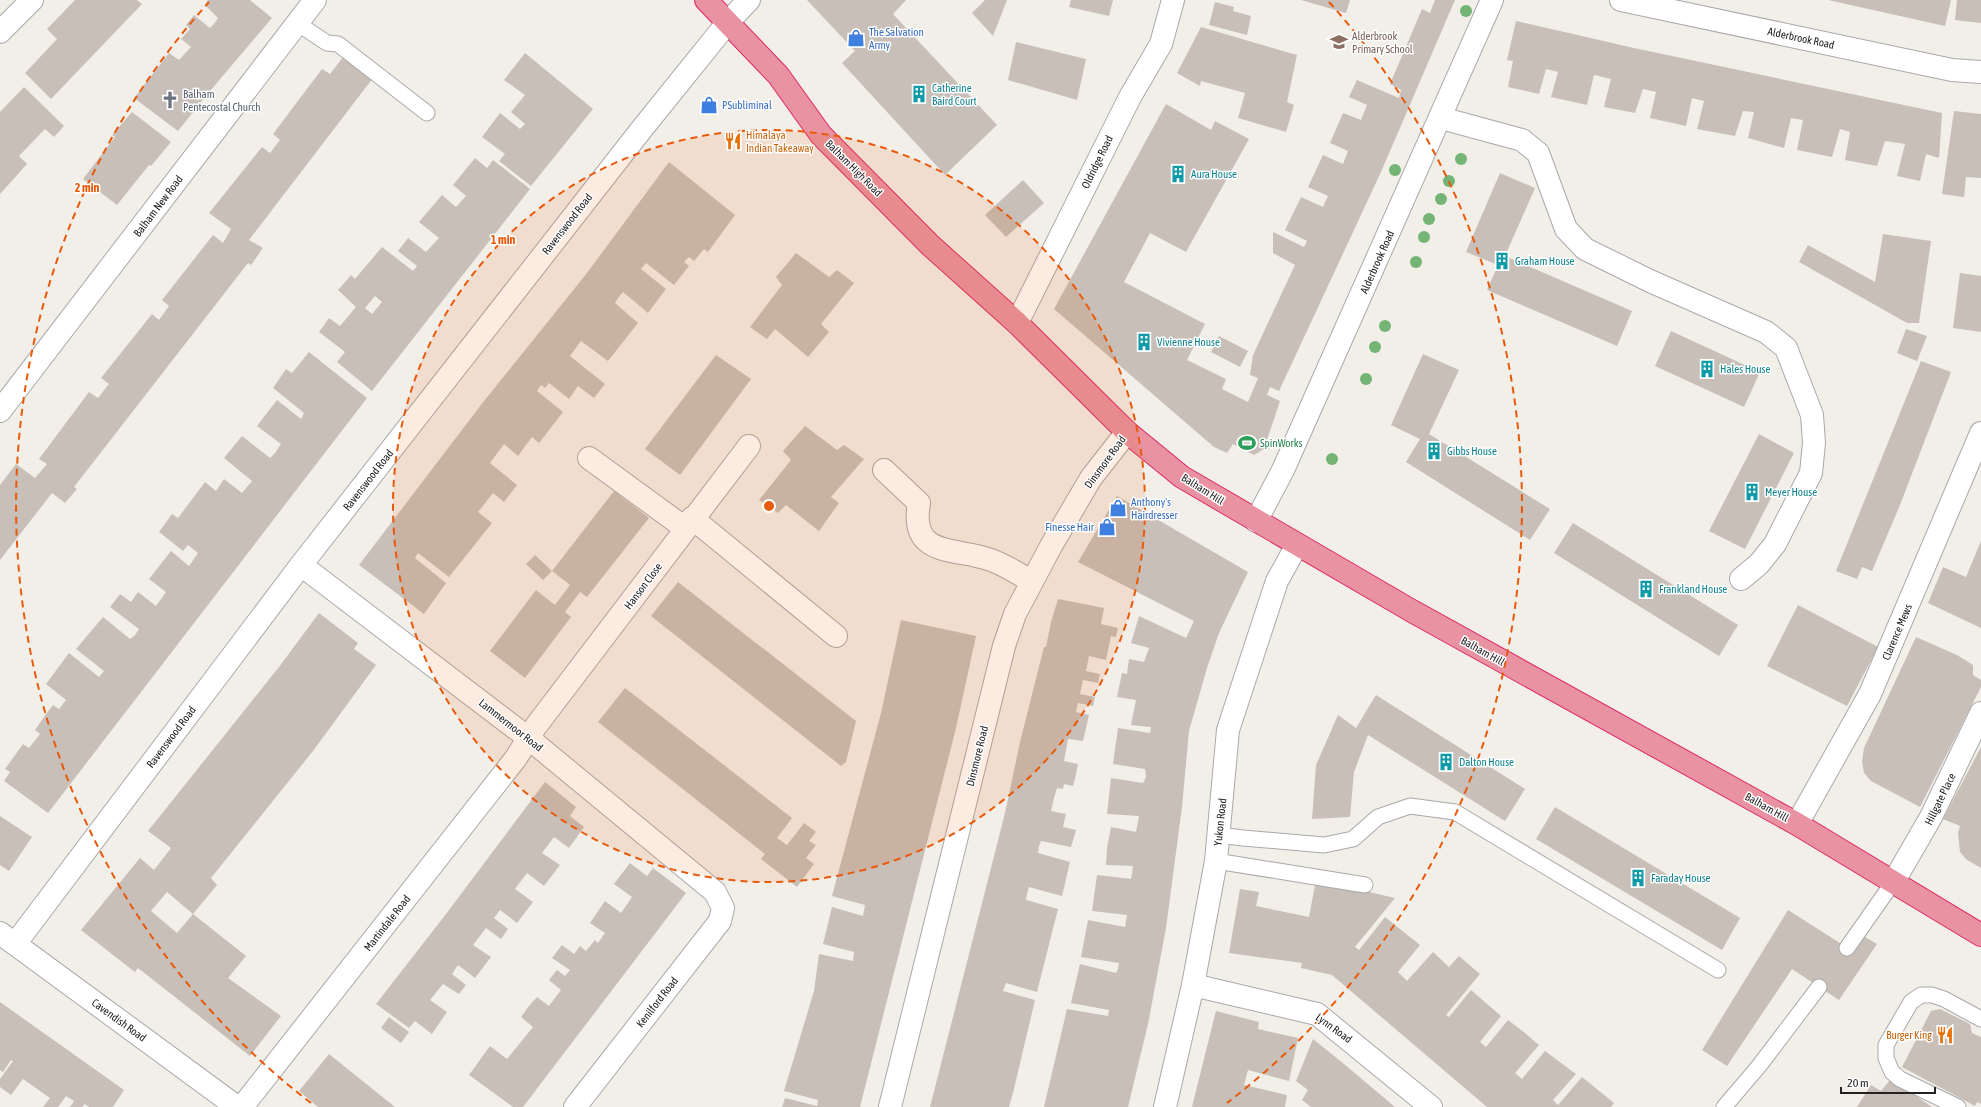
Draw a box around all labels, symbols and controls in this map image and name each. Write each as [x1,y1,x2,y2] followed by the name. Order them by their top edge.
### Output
[1767,25,1835,51] street label: Alderbrook Road
[869,26,924,51] place label: The Salvation Army
[846,28,866,48] shop icon: The Salvation Army
[1352,30,1413,55] place label: Alderbrook Primary School
[1329,32,1349,52] school or university icon: Alderbrook Primary School
[932,82,977,107] place label: Catherine Baird Court
[909,84,929,104] building icon: Catherine Baird Court
[183,88,261,113] place label: Balham Pentecostal Church
[160,90,180,110] church icon: Balham Pentecostal Church
[699,95,719,115] shop icon: PSubliminal
[722,99,772,111] place label: PSubliminal
[746,129,814,154] place label: Himalaya Indian Takeaway
[723,131,743,151] restaurant icon: Himalaya Indian Takeaway
[1079,134,1115,190] street label: Oldridge Road
[823,137,885,199] street label: Balham High Road
[1168,164,1188,184] building icon: Aura House
[1191,168,1237,180] place label: Aura House
[131,173,185,239] street label: Balham New Road
[75,181,99,195] text: 2 min
[540,191,594,257] street label: Ravenswood Road
[1358,229,1396,295] street label: Alderbrook Road
[491,233,515,247] text: 1 min
[1492,251,1512,271] building icon: Graham House
[1515,255,1575,267] place label: Graham House
[1134,332,1154,352] building icon: Vivienne House
[1157,336,1220,348] place label: Vivienne House
[1697,359,1717,379] building icon: Hales House
[1720,363,1770,375] place label: Hales House
[1082,433,1128,491] street label: Dinsmore Road
[1237,433,1257,453] sports icon: SpinWorks
[1260,437,1303,449] place label: SpinWorks
[1424,441,1444,461] building icon: Gibbs House
[1447,445,1497,457] place label: Gibbs House
[341,447,395,513] street label: Ravenswood Road
[1180,471,1227,507] street label: Balham Hill
[1742,482,1762,502] building icon: Meyer House
[1765,486,1817,498] place label: Meyer House
[1131,496,1178,521] place label: Anthony's Hairdresser
[1108,498,1128,518] shop icon: Anthony's Hairdresser
[762,499,776,513] centre of rings
[1097,517,1117,537] shop icon: Finesse Hair
[1045,521,1095,533] place label: Finesse Hair
[622,561,664,611] street label: Hanson Close
[1636,579,1656,599] building icon: Frankland House
[1659,583,1727,595] place label: Frankland House
[1880,602,1914,662] street label: Clarence Mews
[1459,634,1507,668] street label: Balham Hill
[477,696,545,754] street label: Lammermoor Road
[144,704,198,770] street label: Ravenswood Road
[964,725,990,787] street label: Dinsmore Road
[1436,752,1456,772] building icon: Dalton House
[1459,756,1514,768] place label: Dalton House
[1922,771,1958,827] street label: Hillgate Place
[1743,790,1791,824] street label: Balham Hill
[1212,798,1228,846] street label: Yukon Road
[1628,868,1648,888] building icon: Faraday House
[1651,872,1711,884] place label: Faraday House
[362,893,412,953] street label: Martindale Road
[634,975,680,1029] street label: Kenilford Road
[89,996,149,1044] street label: Cavendish Road
[1314,1011,1354,1045] street label: Lynn Road
[1935,1025,1955,1045] restaurant icon: Burger King
[1886,1029,1932,1041] place label: Burger King
[1841,1069,1935,1095] scale bar
[1847,1076,1869,1090] text: 20 m

